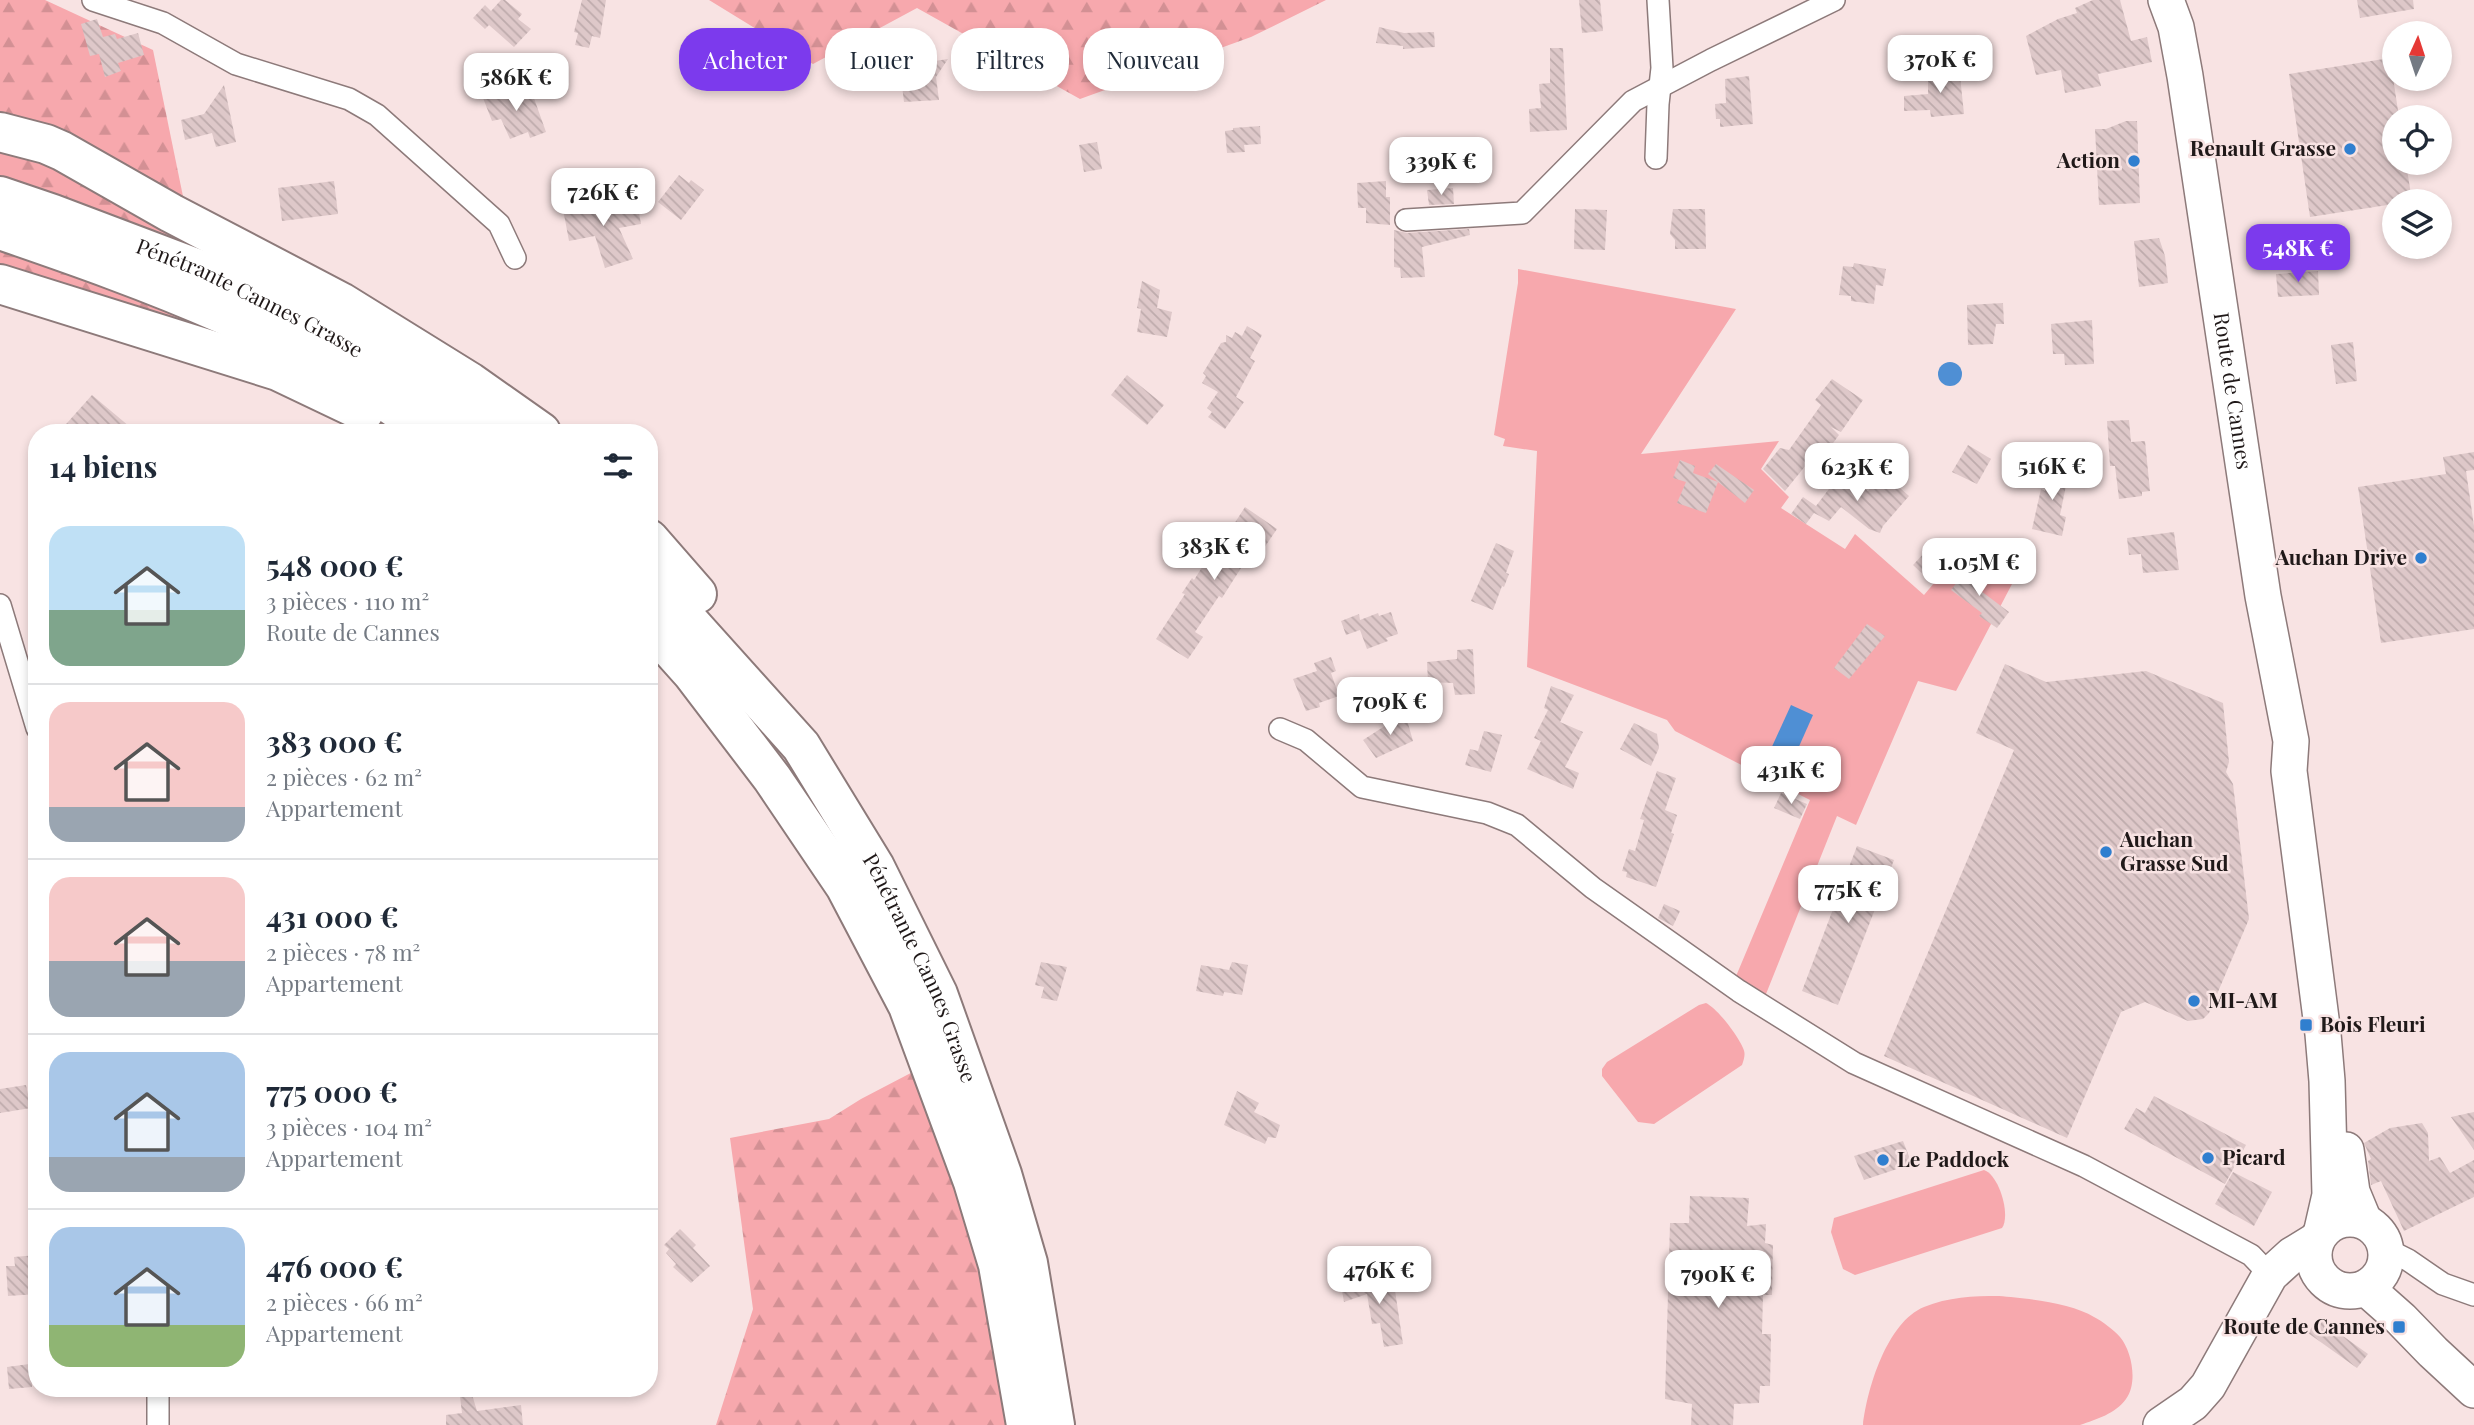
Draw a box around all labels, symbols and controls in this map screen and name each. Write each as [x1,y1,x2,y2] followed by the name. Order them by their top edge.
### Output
[2382,21,2452,91] north arrow
[2382,21,2452,259] map controls
[679,28,811,91] chip: Acheter
[825,28,937,91] chip: Louer
[951,28,1069,91] chip: Filtres
[1083,28,1224,91] chip: Nouveau
[1883,36,1997,95] pin: 370K €
[1904,42,1976,73] text: 370K €
[459,54,573,113] pin: 586K €
[480,60,552,91] text: 586K €
[2382,105,2452,175] button: locate
[2190,133,2336,161] place label: Renault Grasse
[1384,138,1498,197] pin: 339K €
[2342,141,2358,157] marker: Renault Grasse
[1405,144,1477,175] text: 339K €
[2056,145,2120,173] place label: Action
[2126,153,2142,169] marker: Action
[546,168,660,228] pin: 726K €
[567,175,639,206] text: 726K €
[2382,189,2452,259] button: layers
[2241,224,2355,284] pin: 548K €
[133,231,369,363] street label: Pénétrante Cannes Grasse
[2262,231,2334,262] text: 548K €
[2209,310,2260,471] street label: Route de Cannes
[1995,442,2109,502] pin: 516K €
[1800,444,1914,503] pin: 623K €
[49,446,157,486] text: 14 biens
[599,447,637,485] icon: filters
[2018,449,2086,480] text: 516K €
[1821,450,1893,481] text: 623K €
[1157,522,1271,582] pin: 383K €
[1178,529,1250,560] text: 383K €
[1914,538,2044,598] pin: 1.05M €
[2274,542,2407,570] place label: Auchan Drive
[266,545,404,585] text: 548 000 €
[1938,545,2020,576] text: 1.05M €
[2413,550,2429,566] marker: Auchan Drive
[105,554,189,638] icon: home
[266,585,429,616] text: 3 pièces · 110 m²
[266,616,440,647] text: Route de Cannes
[1333,678,1447,737] pin: 709K €
[1353,684,1427,715] text: 709K €
[266,721,403,761] text: 383 000 €
[105,730,189,814] icon: home
[1734,746,1848,806] pin: 431K €
[1757,753,1825,784] text: 431K €
[266,761,422,792] text: 2 pièces · 62 m²
[266,792,403,823] text: Appartement
[2119,824,2229,876] place label: Auchan Grasse Sud
[2098,844,2114,860] marker: Auchan Grasse Sud
[858,847,984,1086] street label: Pénétrante Cannes Grasse
[1791,866,1905,925] pin: 775K €
[1814,872,1882,903] text: 775K €
[266,896,399,936] text: 431 000 €
[105,905,189,989] icon: home
[266,936,420,967] text: 2 pièces · 78 m²
[266,967,403,998] text: Appartement
[2208,985,2278,1013] place label: MI-AM
[2186,993,2202,1009] marker: MI-AM
[2320,1009,2426,1037] place label: Bois Fleuri
[2298,1017,2314,1033] marker: Bois Fleuri
[266,1071,398,1111] text: 775 000 €
[105,1080,189,1164] icon: home
[266,1111,432,1142] text: 3 pièces · 104 m²
[266,1142,403,1173] text: Appartement
[2222,1142,2286,1170] place label: Picard
[1897,1144,2010,1172] place label: Le Paddock
[2200,1150,2216,1166] marker: Picard
[1875,1152,1891,1168] marker: Le Paddock
[266,1246,403,1286] text: 476 000 €
[1322,1246,1436,1306] pin: 476K €
[1661,1250,1775,1310] pin: 790K €
[1343,1253,1415,1284] text: 476K €
[105,1255,189,1339] icon: home
[1681,1257,1755,1288] text: 790K €
[266,1286,423,1317] text: 2 pièces · 66 m²
[2223,1311,2385,1339] place label: Route de Cannes
[266,1317,403,1348] text: Appartement
[2391,1319,2407,1335] marker: Route de Cannes

